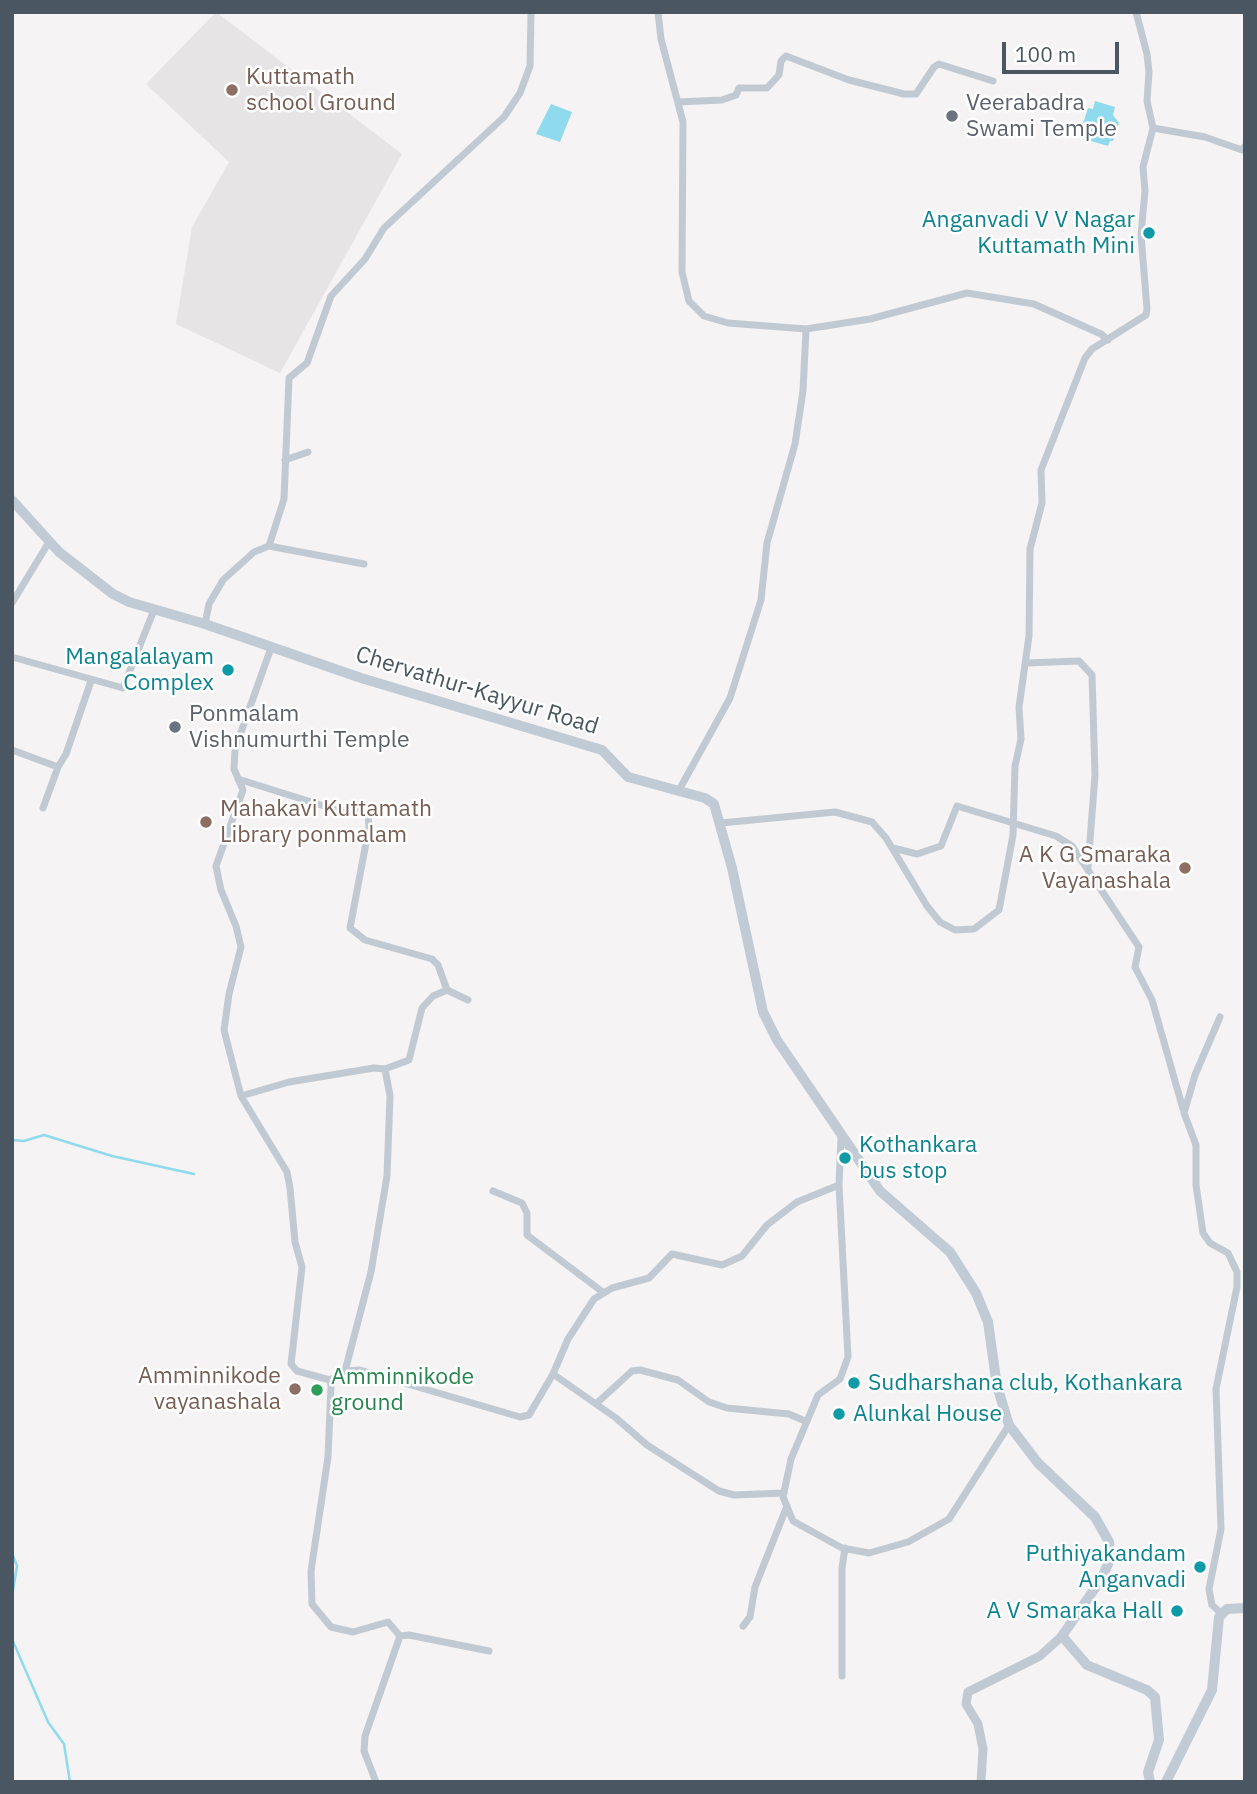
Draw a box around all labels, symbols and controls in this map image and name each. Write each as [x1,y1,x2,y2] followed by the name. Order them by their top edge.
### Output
[1005,28,1122,72] scale bar
[1015,40,1076,68] text: 100 m
[246,63,396,117] place label: Kuttamath school Ground
[224,82,240,98] marker: Kuttamath school Ground
[966,89,1117,143] place label: Veerabadra Swami Temple
[944,108,960,124] marker: Veerabadra Swami Temple
[922,206,1135,260] place label: Anganvadi V V Nagar Kuttamath Mini
[1141,225,1157,241] marker: Anganvadi V V Nagar Kuttamath Mini
[352,641,602,741] street label: Chervathur-Kayyur Road
[65,643,214,697] place label: Mangalalayam Complex
[220,662,236,678] marker: Mangalalayam Complex
[189,700,410,754] place label: Ponmalam Vishnumurthi Temple
[167,719,183,735] marker: Ponmalam Vishnumurthi Temple
[220,795,432,849] place label: Mahakavi Kuttamath Library ponmalam
[198,814,214,830] marker: Mahakavi Kuttamath Library ponmalam
[1019,841,1171,895] place label: A K G Smaraka Vayanashala
[1177,860,1193,876] marker: A K G Smaraka Vayanashala
[859,1131,977,1185] place label: Kothankara bus stop
[837,1150,853,1166] marker: Kothankara bus stop
[138,1362,281,1416] place label: Amminnikode vayanashala
[331,1363,474,1417] place label: Amminnikode ground
[868,1369,1183,1397] place label: Sudharshana club, Kothankara
[846,1375,862,1391] marker: Sudharshana club, Kothankara
[287,1381,303,1397] marker: Amminnikode vayanashala
[309,1382,325,1398] marker: Amminnikode ground
[853,1400,1002,1428] place label: Alunkal House
[831,1406,847,1422] marker: Alunkal House
[1026,1540,1186,1594] place label: Puthiyakandam Anganvadi
[1192,1559,1208,1575] marker: Puthiyakandam Anganvadi
[986,1597,1163,1625] place label: A V Smaraka Hall
[1169,1603,1185,1619] marker: A V Smaraka Hall

